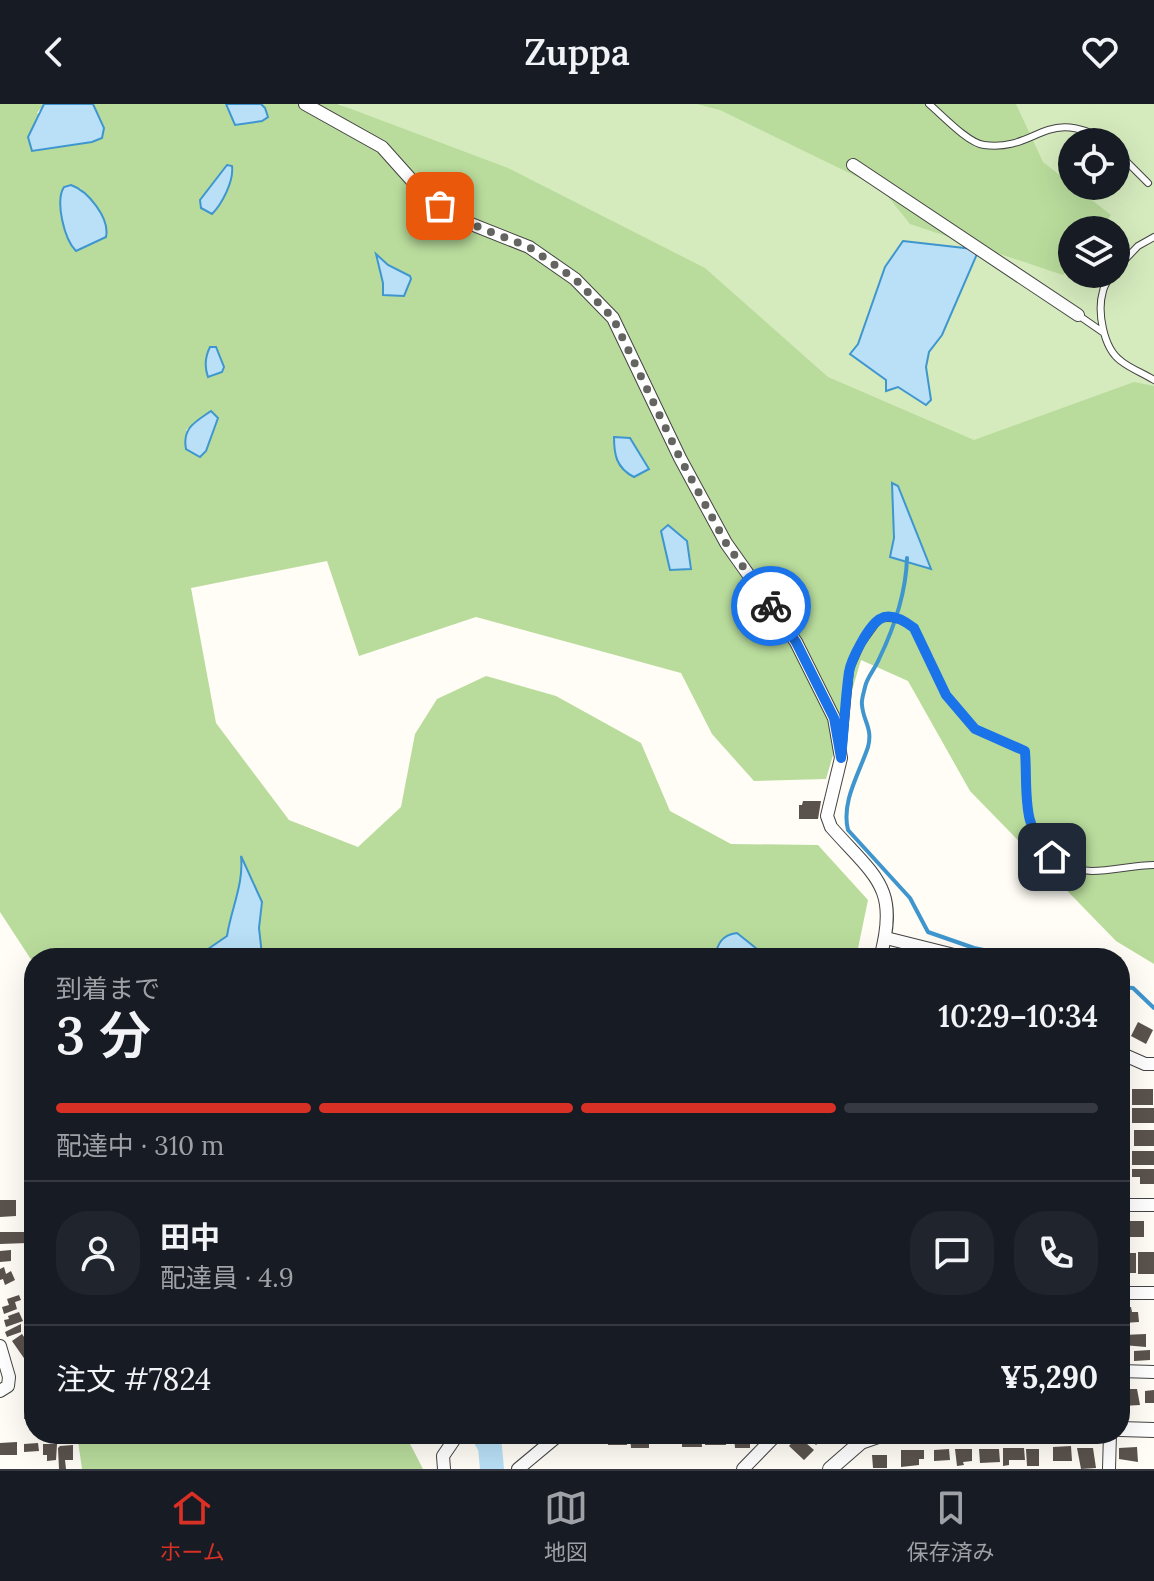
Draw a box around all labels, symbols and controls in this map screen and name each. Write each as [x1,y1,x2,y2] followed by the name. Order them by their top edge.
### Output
[524,29,630,75] text: Zuppa
[32,30,76,74] icon: back
[1078,30,1122,74] icon: heart
[1058,128,1130,288] map controls
[1058,128,1130,200] button: locate
[406,172,474,240] pin
[418,184,462,228] icon: bag
[1058,216,1130,288] button: layers
[731,566,811,646] courier
[749,584,793,628] icon: bike
[1018,823,1086,891] pin
[1030,835,1074,879] icon: home
[56,972,160,1005] text: 到着まで
[938,997,1098,1035] text: 10:29–10:34
[56,1002,151,1068] text: 3 分
[56,1129,224,1162] text: 配達中 · 310 m
[56,1211,140,1295] button: person
[910,1211,994,1295] button: chat
[1014,1211,1098,1295] button: phone
[160,1218,220,1256] text: 田中
[160,1261,294,1294] text: 配達員 · 4.9
[1000,1358,1098,1396] text: ¥5,290
[56,1360,211,1398] text: 注文 #7824
[159,1486,225,1566] tab: ホーム
[544,1486,588,1566] tab: 地図
[907,1486,995,1566] tab: 保存済み

